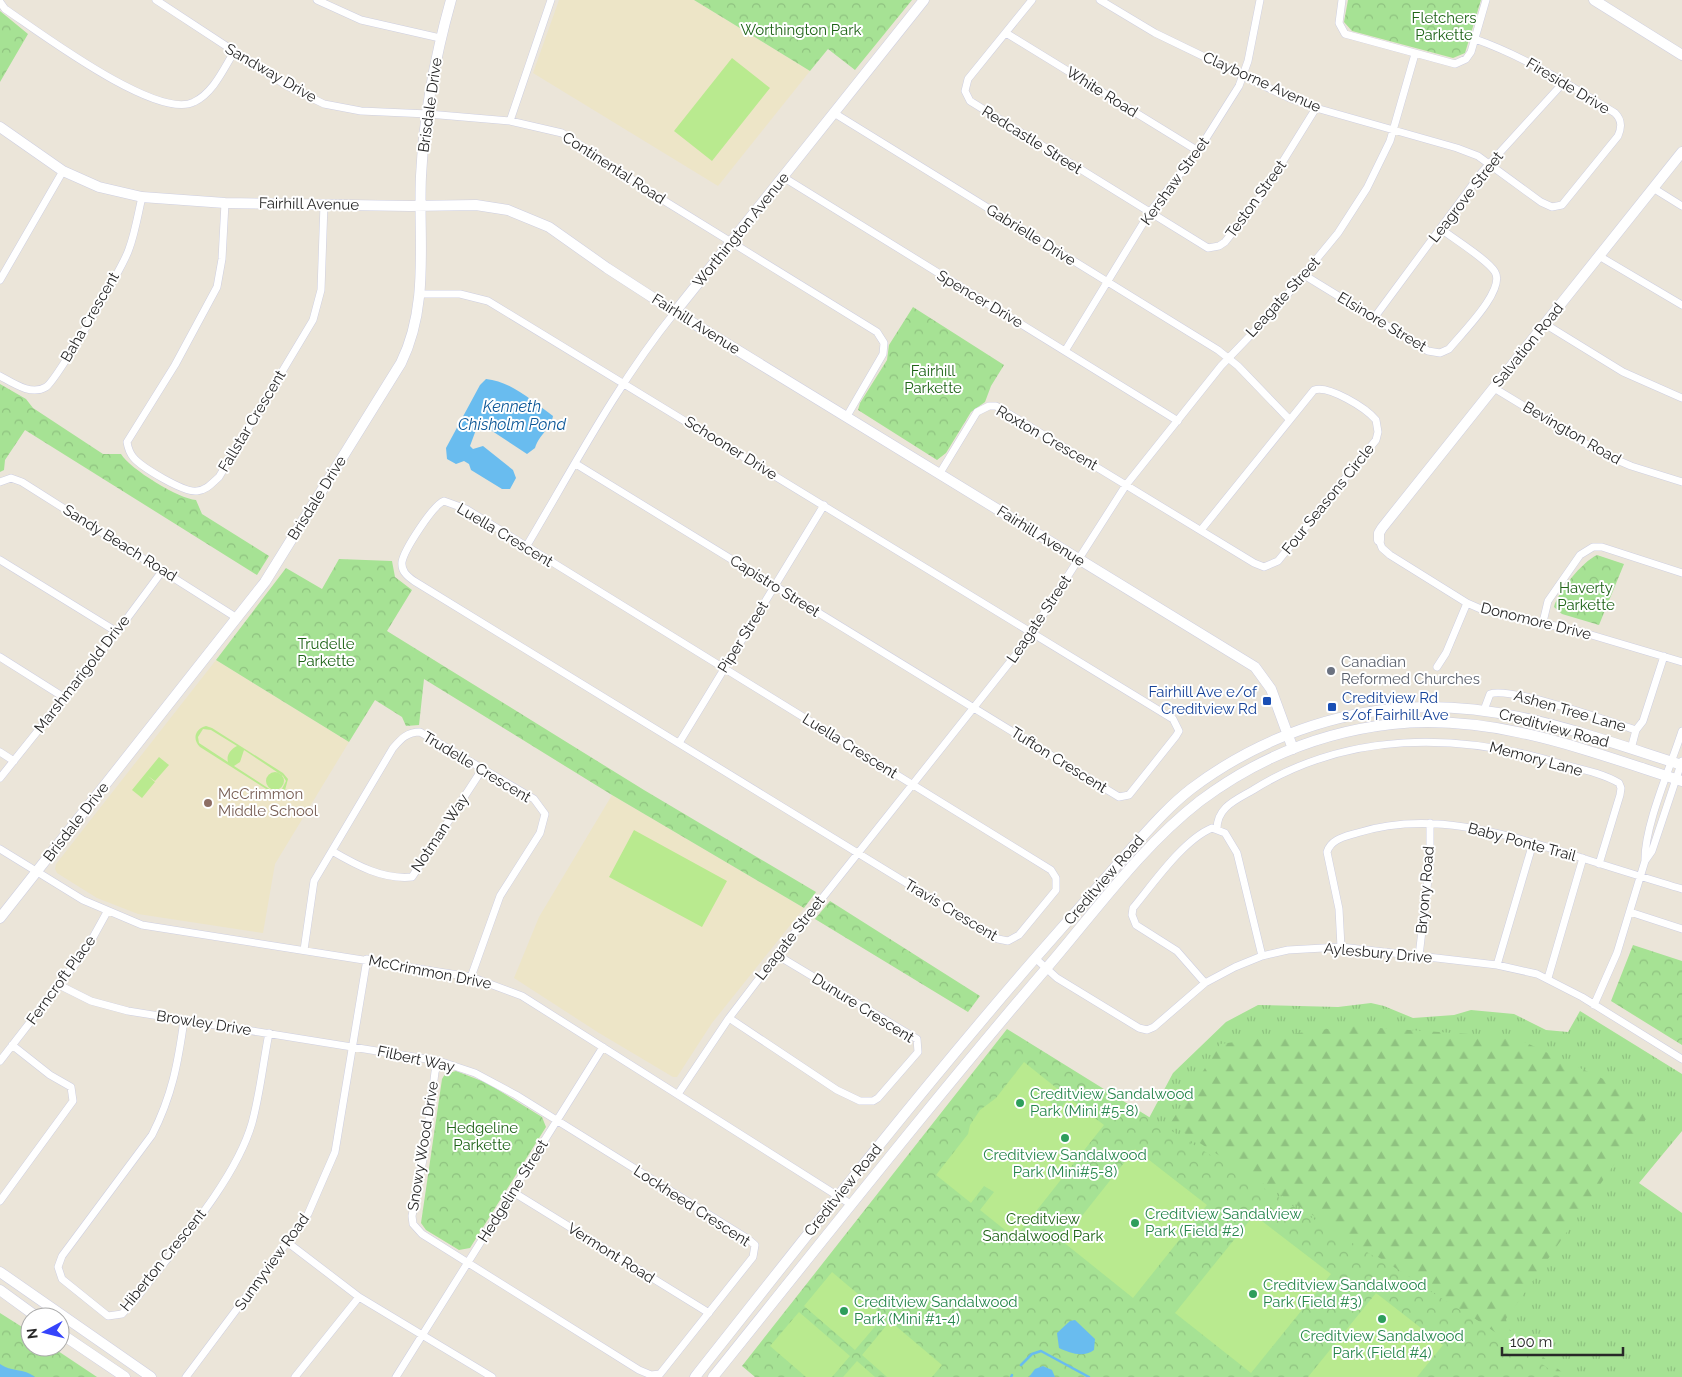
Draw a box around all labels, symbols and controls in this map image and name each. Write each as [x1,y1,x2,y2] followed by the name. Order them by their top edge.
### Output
[1412,9,1476,44] park label: Fletchers Parkette
[741,21,862,39] park label: Worthington Park
[222,40,320,107] street label: Sandway Drive
[1200,48,1324,116] street label: Clayborne Avenue
[1523,54,1613,118] street label: Fireside Drive
[414,56,446,154] street label: Brisdale Drive
[1063,63,1141,121] street label: White Road
[979,102,1085,178] street label: Redcastle Street
[559,128,669,208] street label: Continental Road
[1137,133,1213,229] street label: Kershaw Street
[1425,148,1507,246] street label: Leagrove Street
[1222,157,1290,241] street label: Teston Street
[689,169,793,291] street label: Worthington Avenue
[259,194,359,214] street label: Fairhill Avenue
[983,200,1079,270] street label: Gabrielle Drive
[1242,253,1324,341] street label: Leagate Street
[934,266,1027,332] street label: Spencer Drive
[57,269,123,365] street label: Baha Crescent
[1334,288,1430,356] street label: Elsinore Street
[649,290,743,358] street label: Fairhill Avenue
[1489,299,1567,391] street label: Salvation Road
[904,362,962,397] park label: Fairhill Parkette
[215,367,289,475] street label: Fallstar Crescent
[458,397,566,434] water label: Kenneth Chisholm Pond
[1520,398,1624,468] street label: Bevington Road
[993,402,1101,474] street label: Roxton Crescent
[681,412,781,484] street label: Schooner Drive
[1278,440,1378,558] street label: Four Seasons Circle
[284,452,350,543] street label: Brisdale Drive
[454,499,556,571] street label: Luella Crescent
[60,501,180,585] street label: Sandy Beach Road
[994,502,1088,570] street label: Fairhill Avenue
[727,551,823,621] street label: Capistro Street
[1003,572,1075,666] street label: Leagate Street
[1557,579,1615,614] park label: Haverty Parkette
[714,598,772,676] street label: Piper Street
[1479,599,1593,644] street label: Donomore Drive
[31,611,134,736] street label: Marshmarigold Drive
[297,635,355,670] park label: Trudelle Parkette
[1341,653,1480,688] place label: Canadian Reformed Churches
[1325,665,1337,677] marker: Canadian Reformed Churches
[1148,683,1258,718] place label: Fairhill Ave e/of Creditview Rd
[1512,686,1628,736] street label: Ashen Tree Lane
[1342,689,1449,724] place label: Creditview Rd s/of Fairhill Ave
[1261,695,1273,707] marker: Fairhill Ave e/of Creditview Rd
[1326,701,1338,713] marker: Creditview Rd s/of Fairhill Ave
[1497,705,1611,751] street label: Creditview Road
[799,710,901,782] street label: Luella Crescent
[1008,723,1110,797] street label: Tufton Crescent
[420,728,534,806] street label: Trudelle Crescent
[1487,738,1585,780] street label: Memory Lane
[39,779,113,865] street label: Brisdale Drive
[218,785,319,820] place label: McCrimmon Middle School
[407,791,473,875] street label: Notman Way
[202,797,214,809] marker: McCrimmon Middle School
[1466,819,1579,865] street label: Baby Ponte Trail
[1060,831,1148,929] street label: Creditview Road
[1412,845,1438,935] street label: Bryony Road
[901,875,1001,945] street label: Travis Crescent
[751,892,829,984] street label: Leagate Street
[23,932,99,1028] street label: Ferncroft Place
[1323,939,1433,967] street label: Aylesbury Drive
[367,951,493,993] street label: McCrimmon Drive
[809,969,917,1047] street label: Dunure Crescent
[155,1007,253,1039] street label: Browley Drive
[376,1042,456,1076] street label: Filbert Way
[404,1080,442,1212] street label: Snowy Wood Drive
[1030,1085,1194,1120] place label: Creditview Sandalwood Park (Mini #5-8)
[1014,1097,1026,1109] marker: Creditview Sandalwood Park (Mini #5-8)
[446,1119,518,1154] park label: Hedgeline Parkette
[1059,1132,1071,1144] marker: Creditview Sandalwood Park (Mini#5-8)
[474,1136,552,1246] street label: Hedgeline Street
[800,1140,886,1240] street label: Creditview Road
[983,1146,1147,1181] place label: Creditview Sandalwood Park (Mini#5-8)
[630,1162,754,1250] street label: Lockheed Crescent
[116,1205,210,1315] street label: Hiberton Crescent
[1145,1205,1302,1240] place label: Creditview Sandalview Park (Field #2)
[231,1210,313,1314] street label: Sunnyview Road
[983,1210,1104,1245] park label: Creditview Sandalwood Park
[1129,1217,1141,1229] marker: Creditview Sandalview Park (Field #2)
[564,1219,658,1287] street label: Vermont Road
[1263,1276,1427,1311] place label: Creditview Sandalwood Park (Field #3)
[1247,1288,1259,1300] marker: Creditview Sandalwood Park (Field #3)
[854,1293,1018,1328] place label: Creditview Sandalwood Park (Mini #1-4)
[838,1305,850,1317] marker: Creditview Sandalwood Park (Mini #1-4)
[20,1307,70,1357] north arrow
[1376,1313,1388,1325] marker: Creditview Sandalwood Park (Field #4)
[1502,1324,1623,1356] scale bar
[24,1327,41,1340] text: N
[1300,1327,1464,1362] place label: Creditview Sandalwood Park (Field #4)
[1510,1333,1552,1351] text: 100 m

